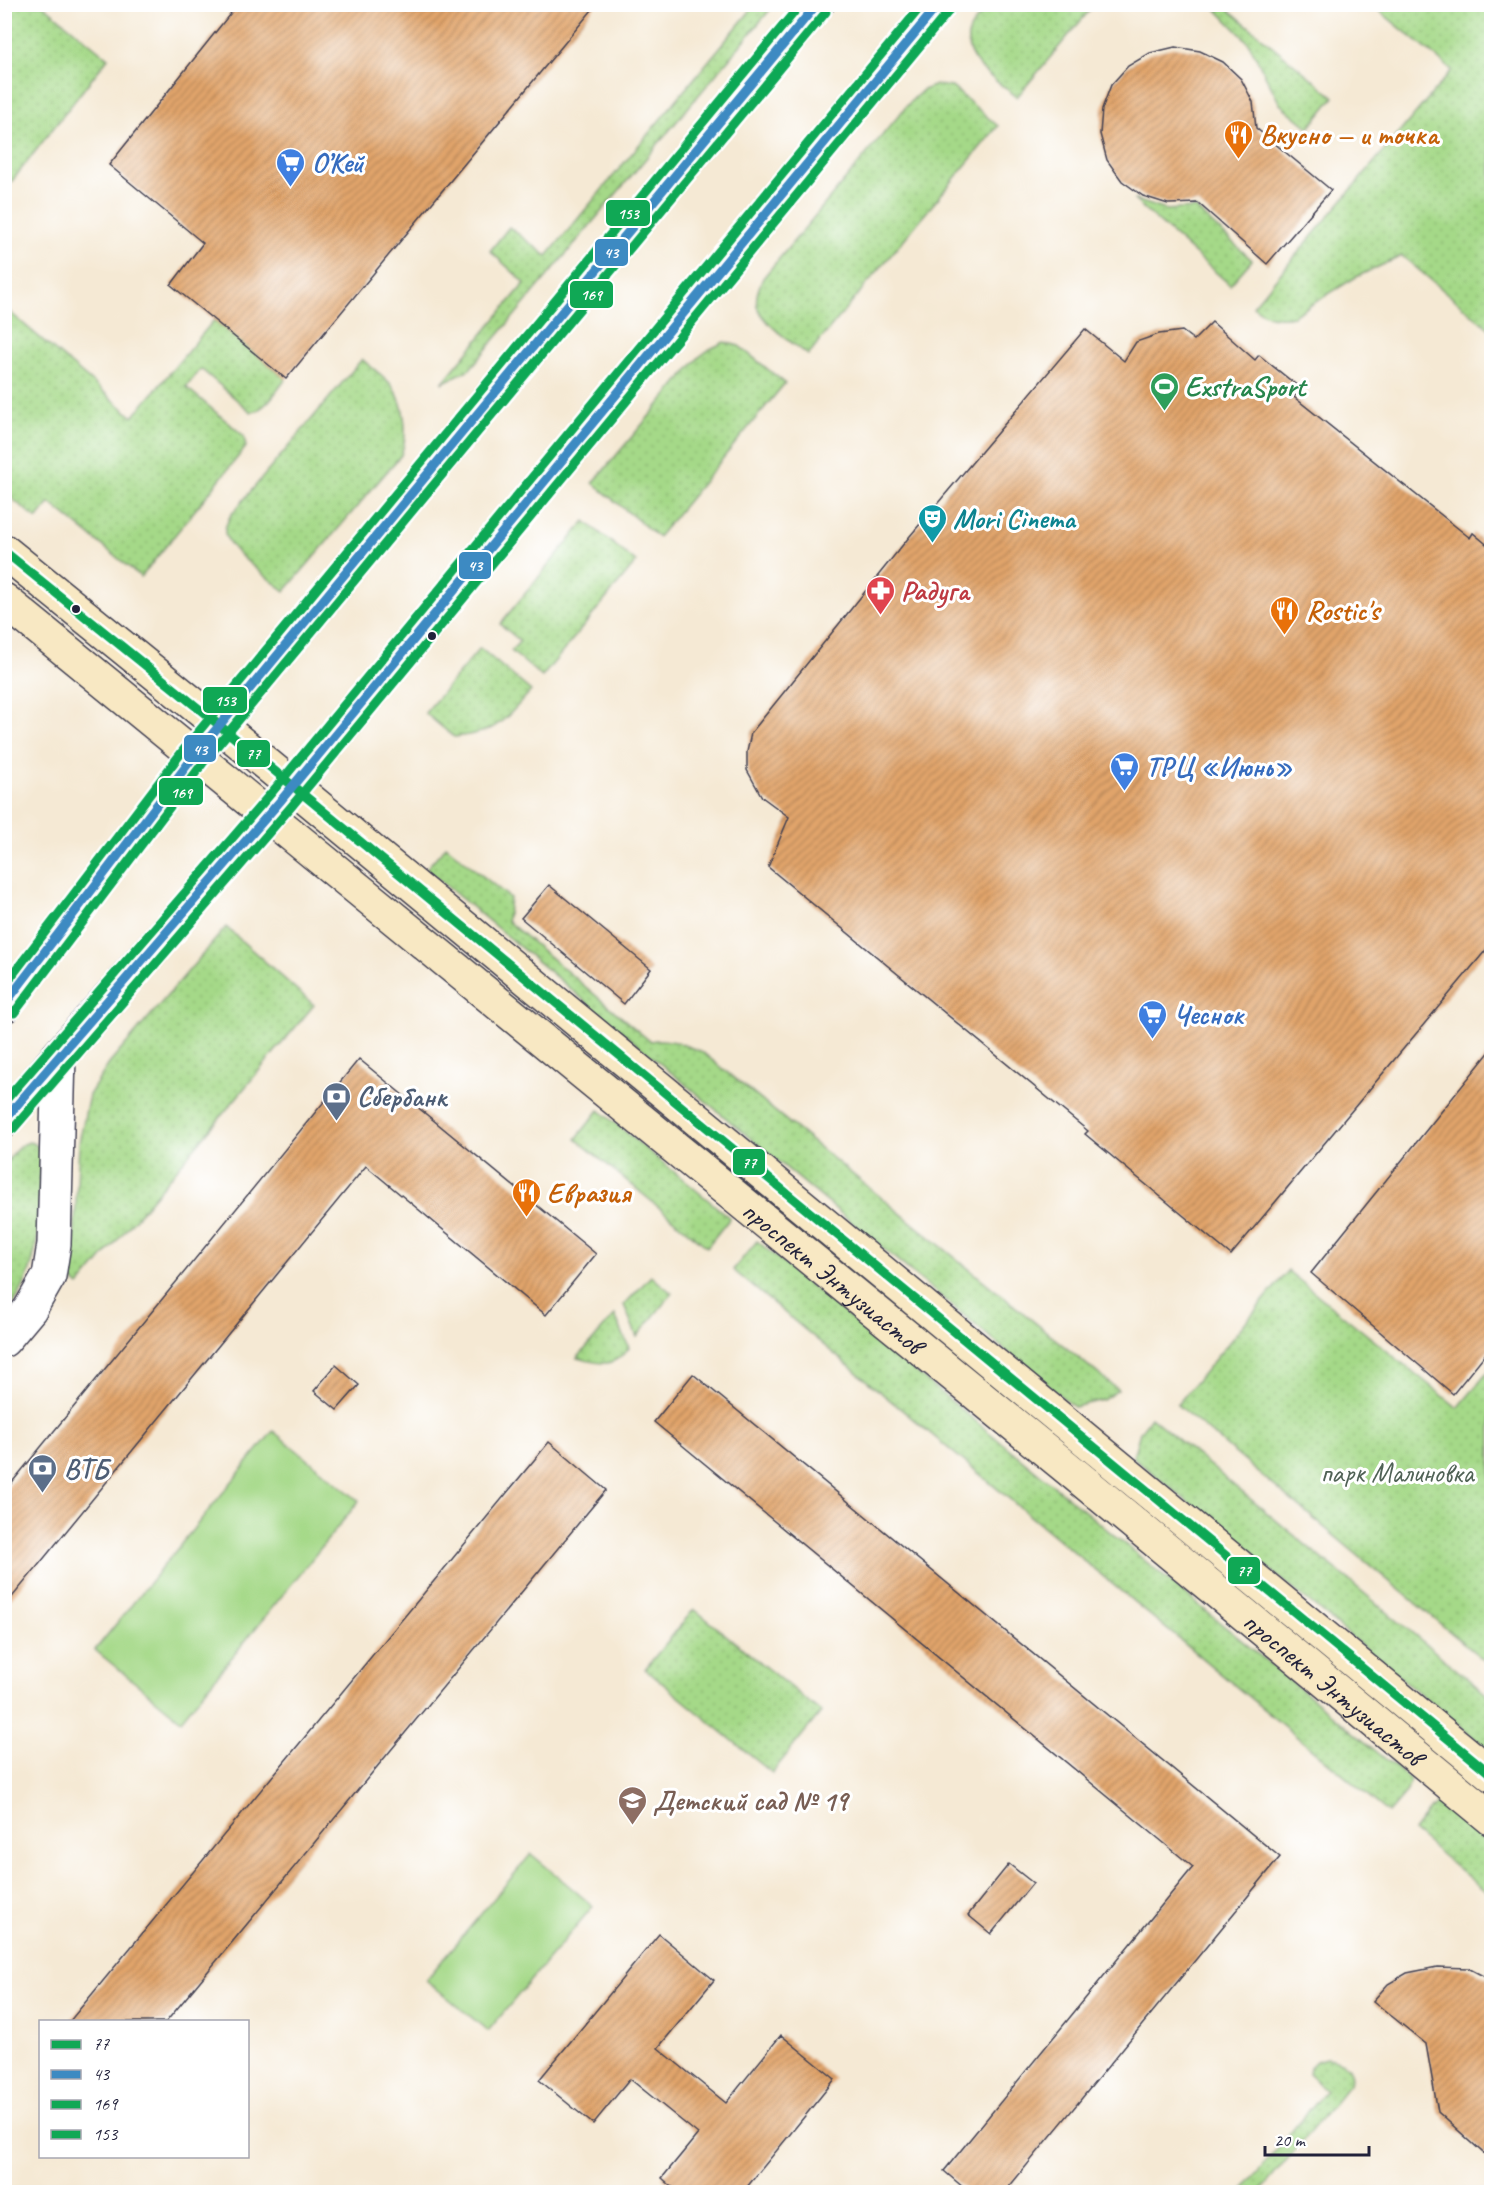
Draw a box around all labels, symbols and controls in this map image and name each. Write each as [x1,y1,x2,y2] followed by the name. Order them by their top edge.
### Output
[1260,117,1441,152] place label: Вкусно — и точка
[1223,118,1255,160] restaurant icon: Вкусно — и точка
[312,145,366,180] place label: О’Кей
[275,146,307,188] supermarket icon: О’Кей
[605,199,651,227] line badge: 153
[617,204,640,224] text: 153
[594,238,629,267] line badge: 43
[604,243,620,263] text: 43
[569,280,614,309] line badge: 169
[580,285,604,305] text: 169
[1185,369,1308,404] place label: ExstraSport
[1148,370,1180,412] sports icon: ExstraSport
[953,501,1077,536] place label: Mori Cinema
[916,502,948,544] theatre icon: Mori Cinema
[458,551,492,580] line badge: 43
[468,556,484,576] text: 43
[901,573,971,609] place label: Радуга
[864,574,896,616] pharmacy icon: Радуга
[1306,593,1383,628] place label: Rostic's
[1269,594,1301,636] restaurant icon: Rostic's
[70,603,82,615] unlabelled marker
[426,630,438,642] unlabelled marker
[202,686,248,714] line badge: 153
[214,691,237,711] text: 153
[183,734,217,763] line badge: 43
[236,739,271,768] line badge: 77
[193,740,209,760] text: 43
[246,744,262,764] text: 77
[1146,749,1293,784] place label: ТРЦ «Июнь»
[1109,750,1141,792] supermarket icon: ТРЦ «Июнь»
[158,777,204,806] line badge: 169
[170,783,194,803] text: 169
[1173,997,1246,1032] place label: Чеснок
[1136,998,1168,1040] supermarket icon: Чеснок
[357,1079,448,1114] place label: Сбербанк
[320,1080,352,1122] bank icon: Сбербанк
[732,1148,766,1176] line badge: 77
[742,1153,758,1173] text: 77
[547,1175,633,1210] place label: Евразия
[510,1176,542,1218] restaurant icon: Евразия
[735,1193,935,1365] street label: проспект Энтузиастов
[64,1451,112,1486] place label: ВТБ
[27,1452,59,1494] bank icon: ВТБ
[1320,1455,1475,1490] park label: парк Малиновка
[1227,1556,1261,1585] line badge: 77
[1237,1561,1253,1581] text: 77
[1236,1604,1435,1777] street label: проспект Энтузиастов
[653,1783,851,1818] place label: Детский сад № 19
[616,1784,648,1826] school or university icon: Детский сад № 19
[39,2020,249,2158] legend
[93,2033,110,2055] text: 77
[93,2063,111,2085] text: 43
[93,2093,119,2115] text: 169
[1265,2119,1368,2157] scale bar
[93,2123,119,2145] text: 153
[1274,2129,1307,2151] text: 20 m

